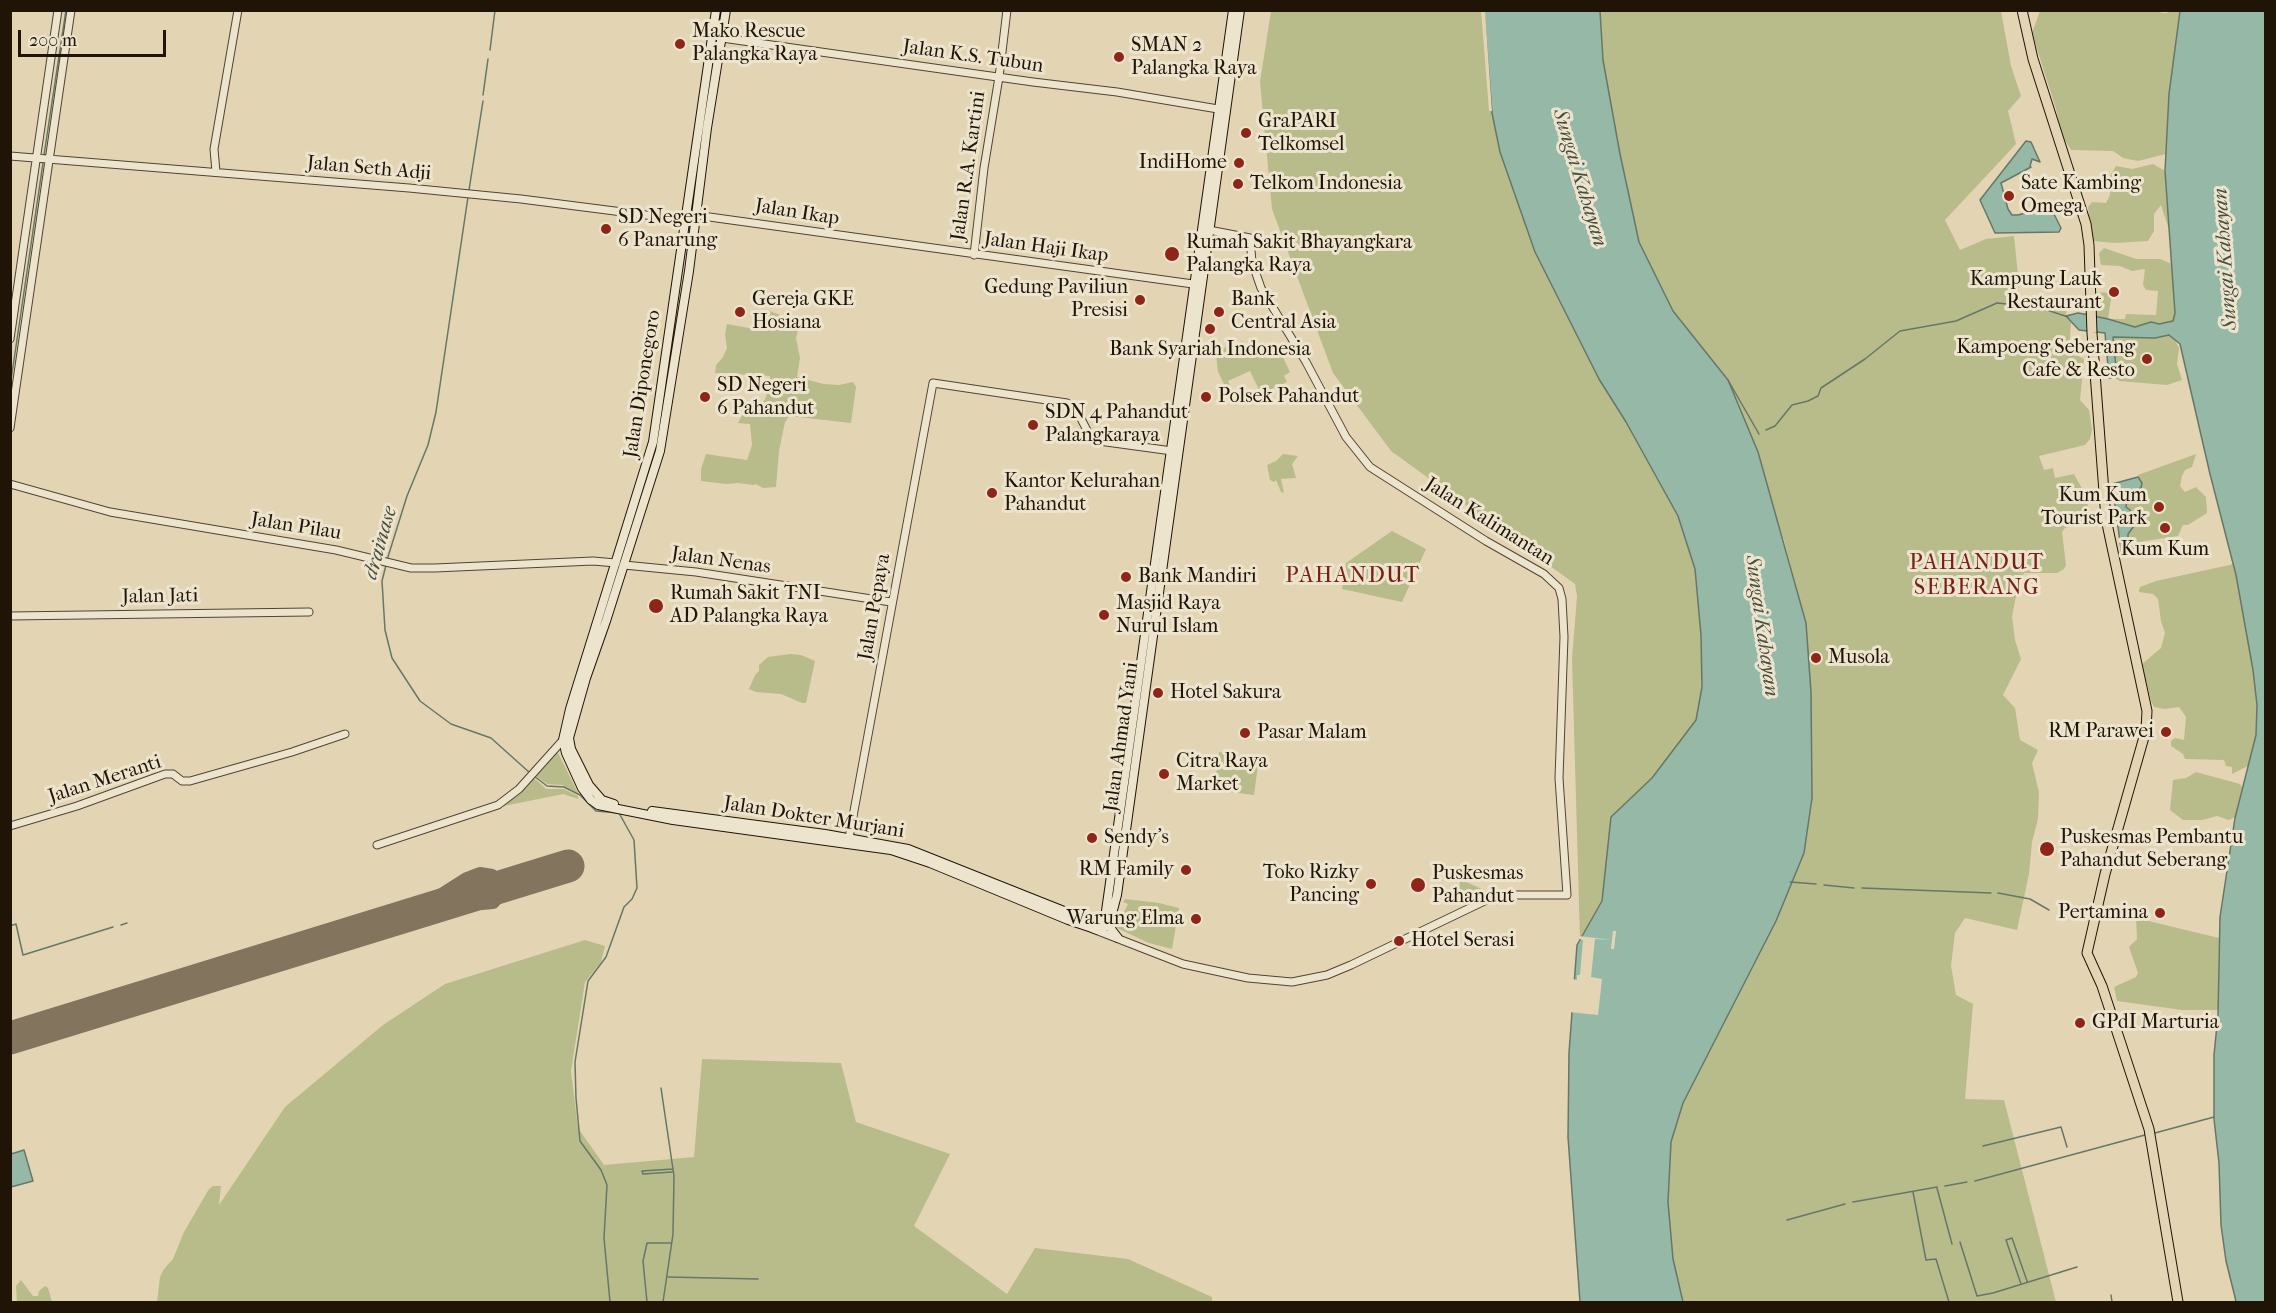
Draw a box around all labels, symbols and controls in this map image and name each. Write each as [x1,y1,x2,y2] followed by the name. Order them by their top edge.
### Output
[21,18,170,56] scale bar
[692,20,817,67] place label: Mako Rescue Palangka Raya
[29,30,77,51] text: 200 m
[1131,34,1256,81] place label: SMAN 2 Palangka Raya
[901,35,1045,79] street label: Jalan K.S. Tubun
[673,37,687,51] marker: Mako Rescue Palangka Raya
[1112,50,1126,64] marker: SMAN 2 Palangka Raya
[947,90,991,242] street label: Jalan R.A. Kartini
[1546,106,1612,250] water label: Sungai Kahayan
[1258,110,1345,157] place label: GraPARI Telkomsel
[1239,126,1253,140] marker: GraPARI Telkomsel
[1139,151,1227,175] place label: IndiHome
[306,152,432,186] street label: Jalan Seth Adji
[1232,156,1246,170] marker: IndiHome
[1250,172,1402,196] place label: Telkom Indonesia
[2021,172,2141,219] place label: Sate Kambing Omega
[1231,177,1245,191] marker: Telkom Indonesia
[2208,187,2244,331] water label: Sungai Kahayan
[2002,189,2016,203] marker: Sate Kambing Omega
[753,194,841,232] street label: Jalan Ikap
[618,206,717,253] place label: SD Negeri 6 Panarung
[599,222,613,236] marker: SD Negeri 6 Panarung
[982,227,1110,269] street label: Jalan Haji Ikap
[1186,231,1412,278] place label: Rumah Sakit Bhayangkara Palangka Raya
[1163,245,1181,263] marker: Rumah Sakit Bhayangkara Palangka Raya
[1970,268,2102,315] place label: Kampung Lauk Restaurant
[984,276,1128,323] place label: Gedung Paviliun Presisi
[2107,285,2121,299] marker: Kampung Lauk Restaurant
[752,288,854,335] place label: Gereja GKE Hosiana
[1231,288,1336,335] place label: Bank Central Asia
[1133,293,1147,307] marker: Gedung Paviliun Presisi
[733,305,747,319] marker: Gereja GKE Hosiana
[1212,305,1226,319] marker: Bank Central Asia
[619,308,667,460] street label: Jalan Diponegoro
[1203,322,1217,336] marker: Bank Syariah Indonesia
[1956,336,2135,383] place label: Kampoeng Seberang Cafe & Resto
[1109,338,1311,362] place label: Bank Syariah Indonesia
[2140,352,2154,366] marker: Kampoeng Seberang Cafe & Resto
[717,374,814,421] place label: SD Negeri 6 Pahandut
[1218,385,1359,409] place label: Polsek Pahandut
[698,390,712,404] marker: SD Negeri 6 Pahandut
[1199,390,1213,404] marker: Polsek Pahandut
[1045,401,1188,448] place label: SDN 4 Pahandut Palangkaraya
[1026,418,1040,432] marker: SDN 4 Pahandut Palangkaraya
[1004,470,1160,517] place label: Kantor Kelurahan Pahandut
[1420,473,1558,571] street label: Jalan Kalimantan
[2041,484,2147,531] place label: Kum Kum Tourist Park
[985,486,999,500] marker: Kantor Kelurahan Pahandut
[2152,500,2166,514] marker: Kum Kum Tourist Park
[359,504,403,582] water label: drainase
[249,508,343,546] street label: Jalan Pilau
[2158,521,2172,535] marker: Kum Kum
[2121,538,2209,562] place label: Kum Kum
[670,542,772,580] street label: Jalan Nenas
[1909,551,2045,602] district label: PAHANDUT SEBERANG
[854,552,896,662] street label: Jalan Pepaya
[1739,554,1783,698] water label: Sungai Kahayan
[1285,564,1421,590] district label: PAHANDUT
[1138,565,1257,589] place label: Bank Mandiri
[1119,570,1133,584] marker: Bank Mandiri
[670,582,828,629] place label: Rumah Sakit TNI AD Palangka Raya
[122,584,198,610] street label: Jalan Jati
[1116,592,1220,639] place label: Masjid Raya Nurul Islam
[647,597,665,615] marker: Rumah Sakit TNI AD Palangka Raya
[1097,608,1111,622] marker: Masjid Raya Nurul Islam
[1828,646,1890,670] place label: Musola
[1809,651,1823,665] marker: Musola
[1100,661,1144,813] street label: Jalan Ahmad Yani
[1170,681,1281,705] place label: Hotel Sakura
[1151,686,1165,700] marker: Hotel Sakura
[2048,720,2154,744] place label: RM Parawei
[1257,721,1367,745] place label: Pasar Malam
[2159,725,2173,739] marker: RM Parawei
[1238,726,1252,740] marker: Pasar Malam
[46,750,164,810] street label: Jalan Meranti
[1176,750,1268,797] place label: Citra Raya Market
[1157,767,1171,781] marker: Citra Raya Market
[722,792,906,844] street label: Jalan Dokter Murjani
[1104,826,1169,850] place label: Sendy's
[2060,826,2243,873] place label: Puskesmas Pembantu Pahandut Seberang
[1085,831,1099,845] marker: Sendy's
[2038,840,2056,858] marker: Puskesmas Pembantu Pahandut Seberang
[1079,858,1174,882] place label: RM Family
[1263,861,1359,908] place label: Toko Rizky Pancing
[1432,862,1523,909] place label: Puskesmas Pahandut
[1179,863,1193,877] marker: RM Family
[1409,876,1427,894] marker: Puskesmas Pahandut
[1364,877,1378,891] marker: Toko Rizky Pancing
[2058,901,2148,925] place label: Pertamina
[2153,906,2167,920] marker: Pertamina
[1066,907,1184,931] place label: Warung Elma
[1189,912,1203,926] marker: Warung Elma
[1411,929,1515,953] place label: Hotel Serasi
[1392,934,1406,948] marker: Hotel Serasi
[2092,1011,2219,1035] place label: GPdI Marturia
[2073,1016,2087,1030] marker: GPdI Marturia

